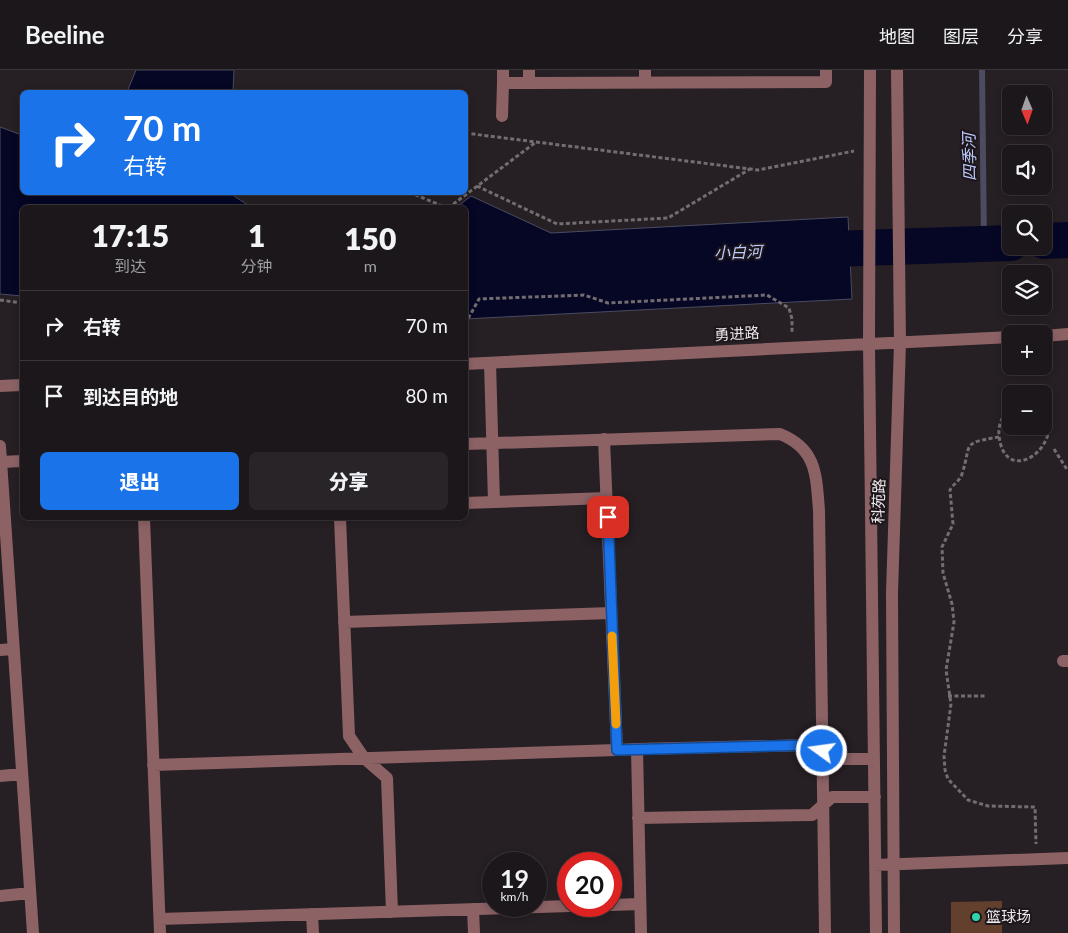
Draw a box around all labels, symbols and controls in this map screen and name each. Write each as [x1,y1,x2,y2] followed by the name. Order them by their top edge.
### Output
[25,20,105,49] text: Beeline
[879,25,915,47] text: 地图
[943,25,979,47] text: 图层
[1007,25,1043,47] text: 分享
[1002,85,1052,135] north arrow
[1002,85,1052,435] map controls
[123,106,201,148] text: 70 m
[40,110,105,175] icon: right
[959,130,978,181] water label: 四季河
[1002,145,1052,195] button: sound
[123,152,167,179] text: 右转
[1002,205,1052,255] button: search
[92,217,169,253] text: 17:15
[248,217,265,253] text: 1
[344,220,396,256] text: 150
[714,241,765,262] water label: 小白河
[114,256,146,275] text: 到达
[241,256,273,275] text: 分钟
[364,256,377,275] text: m
[1002,265,1052,315] button: layers
[40,312,68,340] icon: right
[405,314,448,337] text: 70 m
[83,315,121,338] text: 右转
[714,323,760,343] street label: 勇进路
[1002,325,1052,375] button: +
[40,382,68,410] icon: arrive
[405,384,448,407] text: 80 m
[83,385,178,408] text: 到达目的地
[1002,385,1052,435] button: −
[40,452,239,510] button: 退出
[249,452,448,510] button: 分享
[868,478,888,524] street label: 科苑路
[587,496,629,538] pin
[594,503,622,531] icon: arrive
[795,724,847,776] position arrow
[557,852,622,917] speed limit sign: 20
[500,863,529,893] text: 19
[500,889,529,904] text: km/h
[986,907,1031,925] place label: 篮球场
[970,911,982,923] marker: 篮球场

